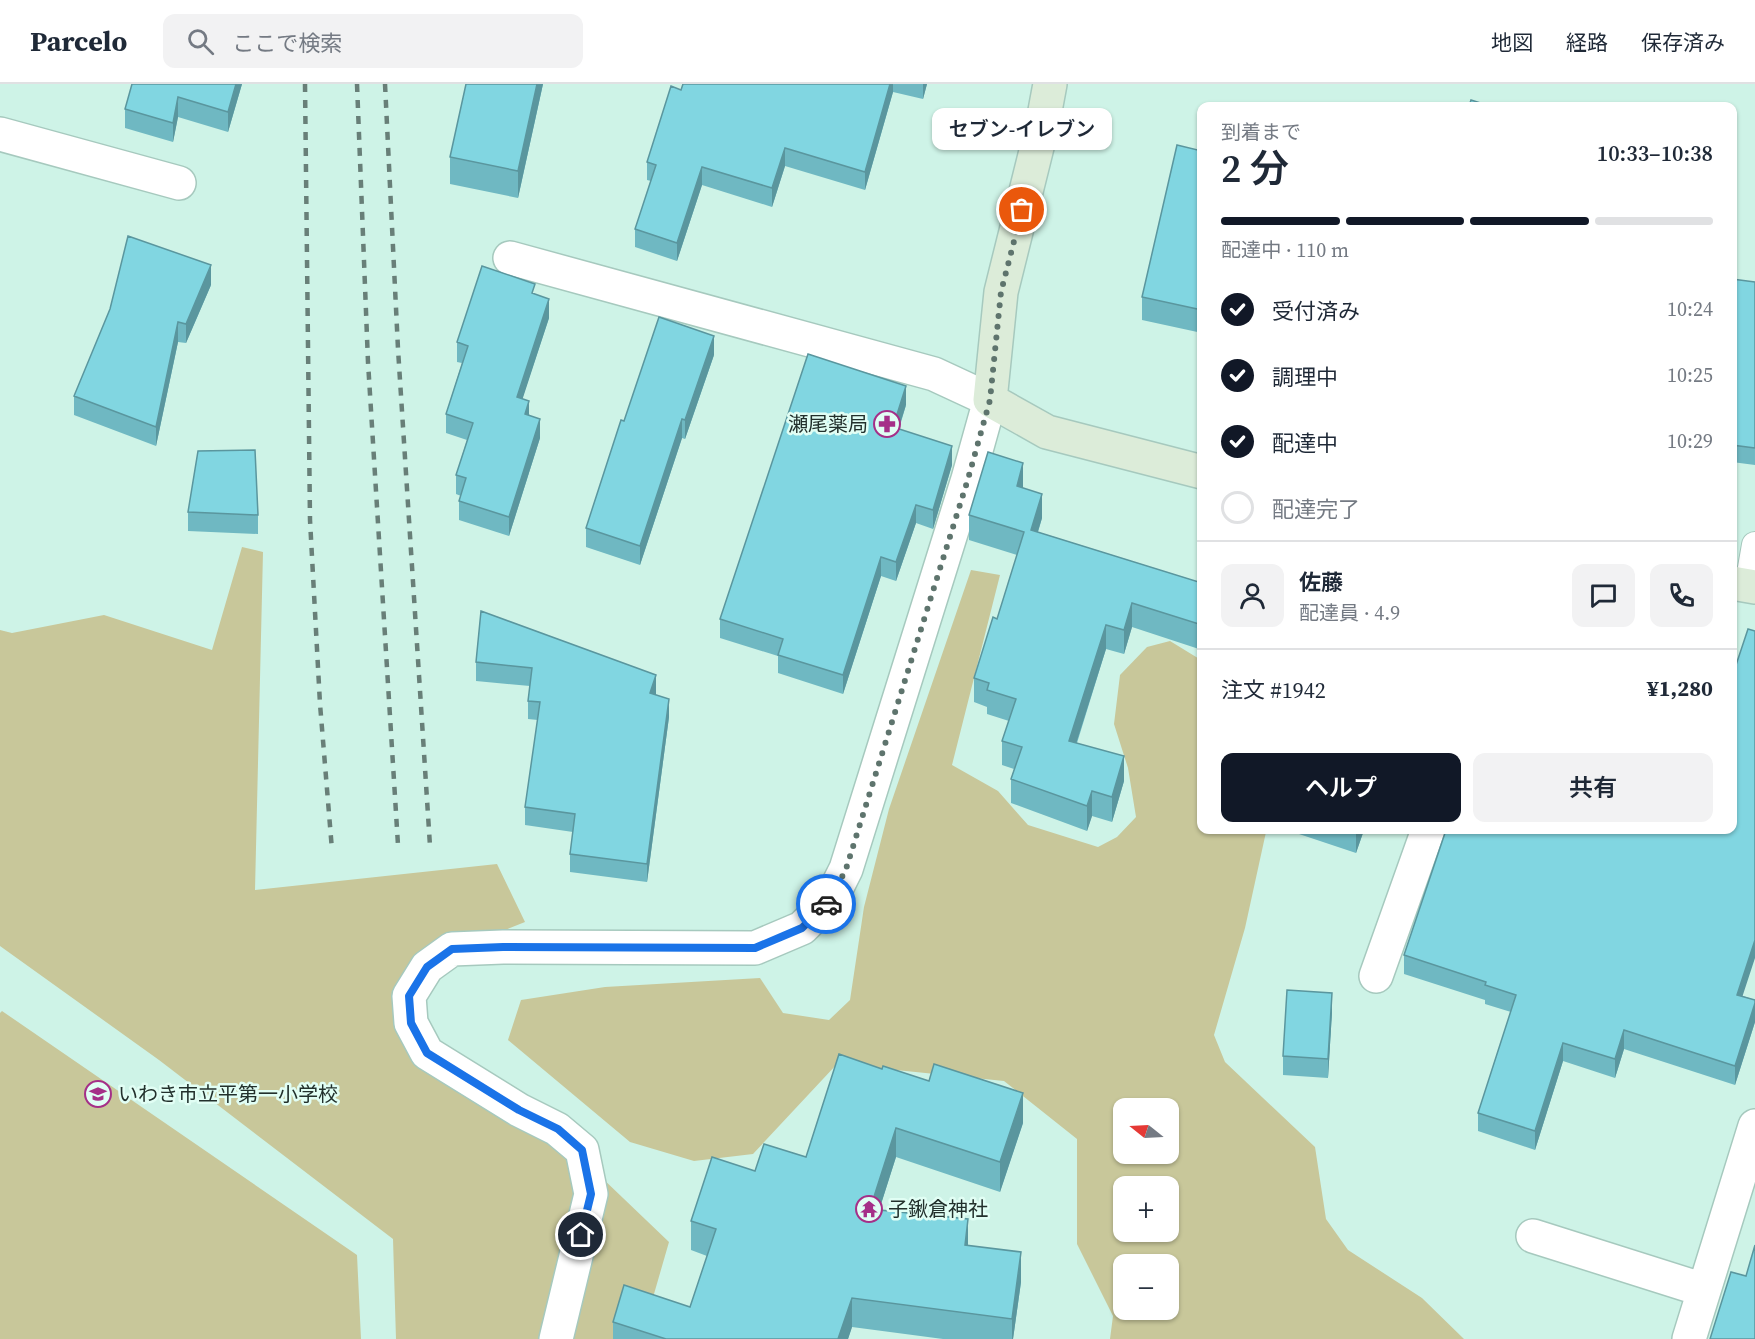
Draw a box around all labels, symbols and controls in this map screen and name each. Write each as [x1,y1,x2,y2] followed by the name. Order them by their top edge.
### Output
[163,14,583,68] search box
[30,22,127,60] text: Parcelo
[184,25,217,58] icon: search
[232,28,342,58] text: ここで検索
[1491,28,1533,57] text: 地図
[1566,28,1608,57] text: 経路
[1641,28,1725,57] text: 保存済み
[932,108,1112,150] callout: セブン-イレブン
[949,115,1095,143] text: セブン-イレブン
[1221,118,1301,146] text: 到着まで
[1597,138,1713,168] text: 10:33–10:38
[1221,142,1289,195] text: 2 分
[996,184,1047,235] pin
[1005,193,1038,226] icon: bag
[1221,236,1349,264] text: 配達中 · 110 m
[1221,293,1254,326] icon: check
[1667,295,1713,323] text: 10:24
[1272,296,1360,326] text: 受付済み
[1221,359,1254,392] icon: check
[1667,361,1713,389] text: 10:25
[1272,362,1338,392] text: 調理中
[872,409,902,439] pharmacy icon: 瀬尾薬局
[788,410,868,438] place label: 瀬尾薬局
[1221,425,1254,458] icon: check
[1667,427,1713,455] text: 10:29
[1272,428,1338,458] text: 配達中
[1272,494,1360,524] text: 配達完了
[1221,564,1284,627] button: person
[1572,564,1635,627] button: chat
[1650,564,1713,627] button: phone
[1299,567,1343,597] text: 佐藤
[1299,599,1400,627] text: 配達員 · 4.9
[1647,673,1713,703] text: ¥1,280
[1221,675,1326,705] text: 注文 #1942
[1221,753,1461,822] button: ヘルプ
[1473,753,1713,822] button: 共有
[796,874,856,934] courier
[810,888,843,921] icon: car
[83,1079,113,1109] school or university icon: いわき市立平第一小学校
[118,1080,338,1108] place label: いわき市立平第一小学校
[1113,1098,1179,1164] north arrow
[1113,1098,1179,1320] map controls
[1113,1176,1179,1242] button: +
[854,1194,884,1224] temple icon: 子鍬倉神社
[888,1195,988,1223] place label: 子鍬倉神社
[555,1209,606,1260] pin
[564,1218,597,1251] icon: home
[1113,1254,1179,1320] button: −

